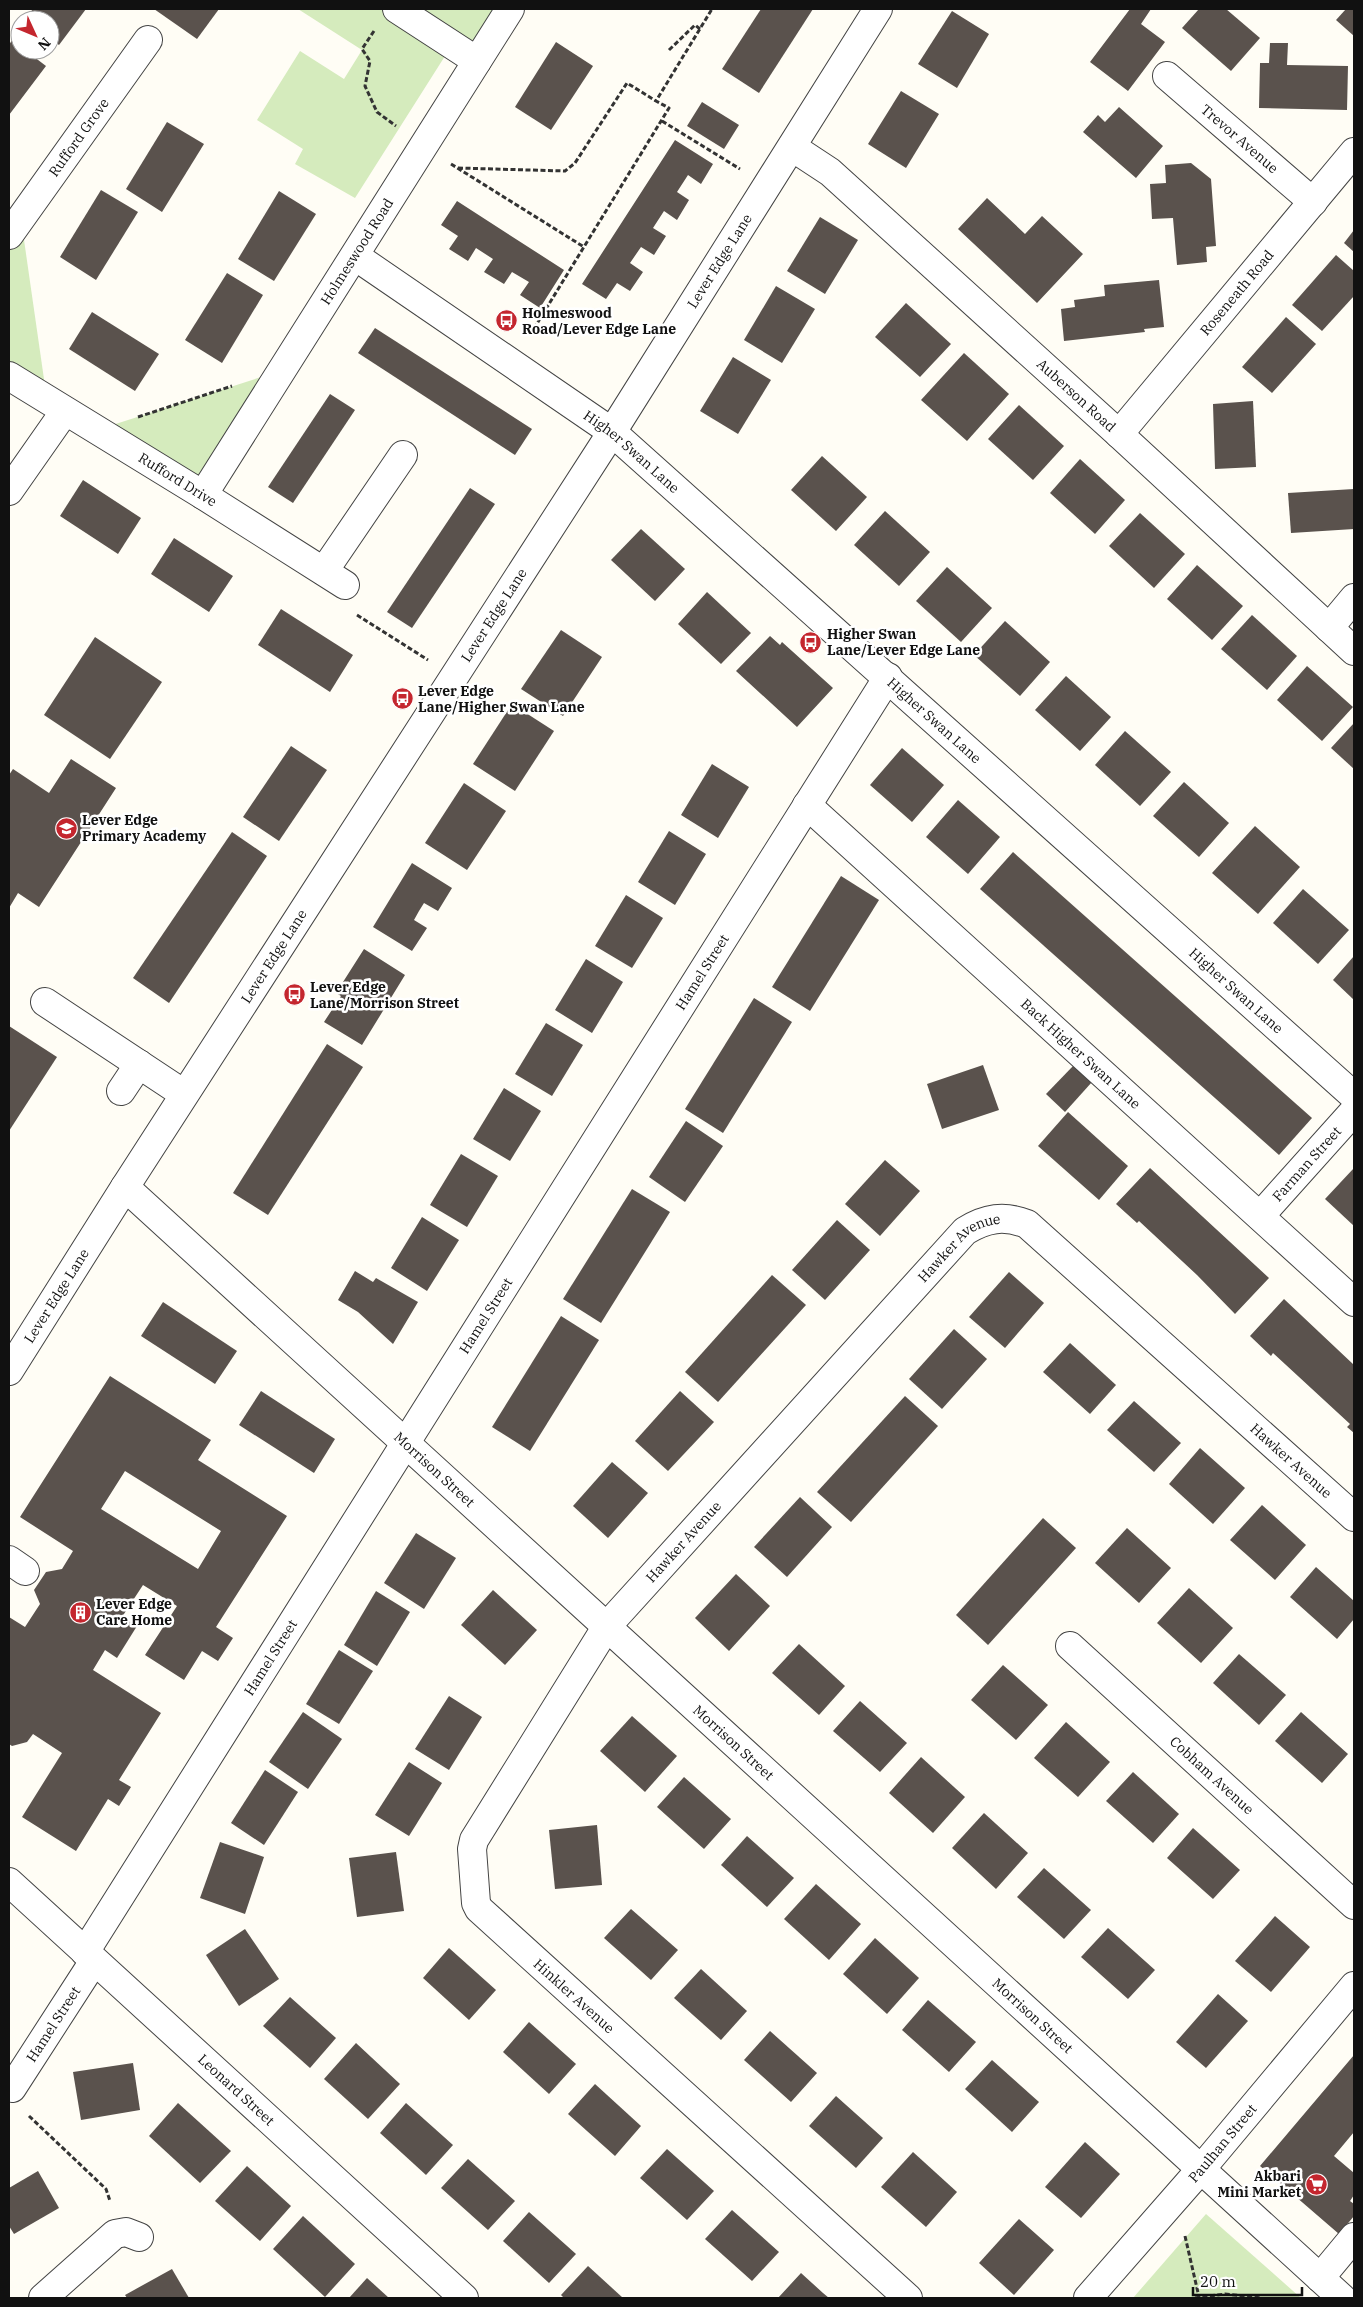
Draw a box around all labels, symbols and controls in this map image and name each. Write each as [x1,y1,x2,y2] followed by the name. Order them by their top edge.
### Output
[10,10,60,60] north arrow
[34,34,55,54] text: N
[45,94,113,180] street label: Rufford Grove
[1197,100,1282,177] street label: Trevor Avenue
[316,194,397,308] street label: Holmeswood Road
[683,210,756,312] street label: Lever Edge Lane
[1196,246,1278,339] street label: Roseneath Road
[522,304,676,338] place label: Holmeswood Road/Lever Edge Lane
[494,309,518,333] bus stop icon: Holmeswood Road/Lever Edge Lane
[1033,355,1120,436] street label: Auberson Road
[580,406,683,497] street label: Higher Swan Lane
[135,449,220,511] street label: Rufford Drive
[457,565,531,666] street label: Lever Edge Lane
[827,625,980,659] place label: Higher Swan Lane/Lever Edge Lane
[799,630,823,654] bus stop icon: Higher Swan Lane/Lever Edge Lane
[884,674,985,767] street label: Higher Swan Lane
[418,682,585,716] place label: Lever Edge Lane/Higher Swan Lane
[390,687,414,711] bus stop icon: Lever Edge Lane/Higher Swan Lane
[82,811,206,845] place label: Lever Edge Primary Academy
[54,816,78,840] school or university icon: Lever Edge Primary Academy
[237,906,311,1007] street label: Lever Edge Lane
[671,931,733,1013] street label: Hamel Street
[1185,944,1287,1037] street label: Higher Swan Lane
[310,978,459,1012] place label: Lever Edge Lane/Morrison Street
[282,983,306,1007] bus stop icon: Lever Edge Lane/Morrison Street
[1017,995,1145,1113] street label: Back Higher Swan Lane
[1268,1123,1345,1205] street label: Farman Street
[914,1210,1001,1286] street label: Hawker Avenue
[20,1245,93,1346] street label: Lever Edge Lane
[455,1274,516,1357] street label: Hamel Street
[1247,1419,1336,1502] street label: Hawker Avenue
[390,1428,479,1511] street label: Morrison Street
[642,1497,725,1586] street label: Hawker Avenue
[96,1595,172,1629] place label: Lever Edge Care Home
[68,1600,92,1624] building icon: Lever Edge Care Home
[240,1616,301,1699] street label: Hamel Street
[689,1701,778,1784] street label: Morrison Street
[1166,1733,1258,1818] street label: Cobham Avenue
[530,1955,618,2037] street label: Hinkler Avenue
[988,1974,1077,2057] street label: Morrison Street
[22,1983,84,2065] street label: Hamel Street
[194,2050,278,2129] street label: Leonard Street
[1184,2100,1261,2186] street label: Paulhan Street
[1218,2167,1301,2201] place label: Akbari Mini Market
[1305,2172,1329,2196] supermarket icon: Akbari Mini Market
[1193,2264,1302,2296] scale bar
[1200,2272,1236,2291] text: 20 m

